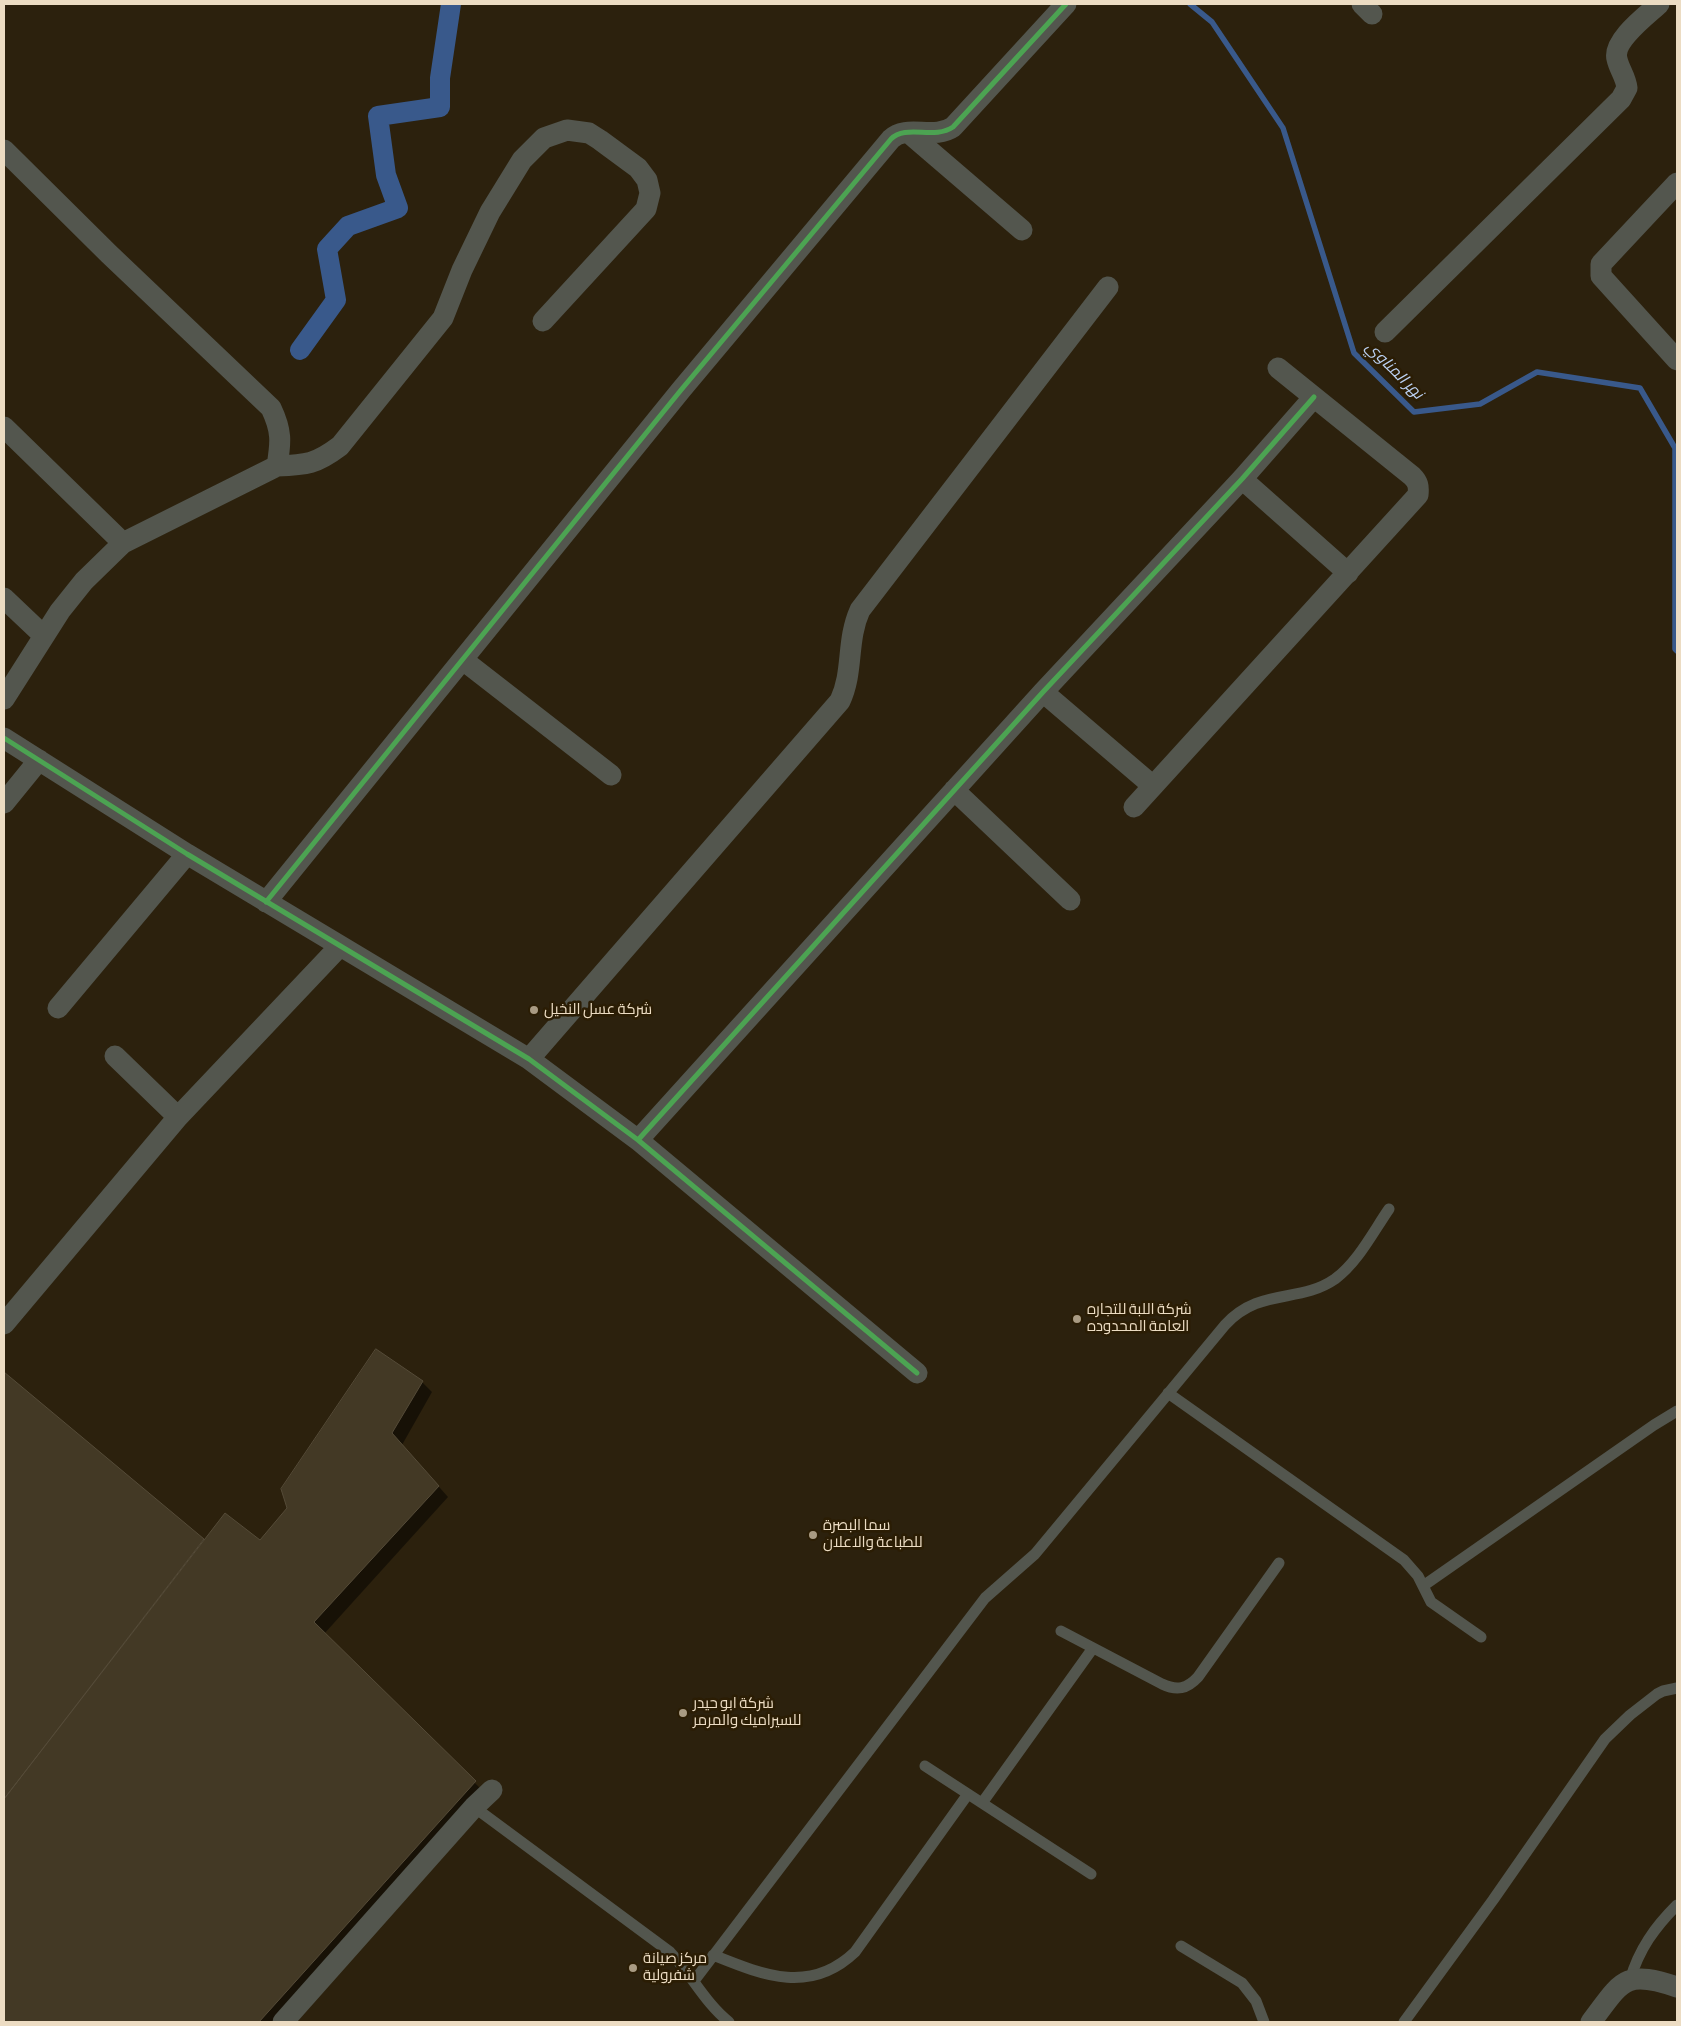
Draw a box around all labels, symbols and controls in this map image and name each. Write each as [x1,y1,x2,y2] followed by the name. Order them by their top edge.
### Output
[1361,338,1427,404] water label: نهر المناوي
[544,1001,652,1019] place label: شركة عسل النخيل
[528,1004,540,1016] marker: شركة عسل النخيل
[1087,1301,1192,1336] place label: شركة اللبة للتجاره العامة المحدوده
[1071,1313,1083,1325] marker: شركة اللبة للتجاره العامة المحدوده
[823,1517,923,1552] place label: سما البصرة للطباعة والاعلان
[807,1529,819,1541] marker: سما البصرة للطباعة والاعلان
[693,1695,801,1730] place label: شركة ابو حيدر للسيراميك والمرمر
[677,1707,689,1719] marker: شركة ابو حيدر للسيراميك والمرمر
[643,1950,707,1985] place label: مركز صيانة شفرولية
[627,1962,639,1974] marker: مركز صيانة شفرولية

